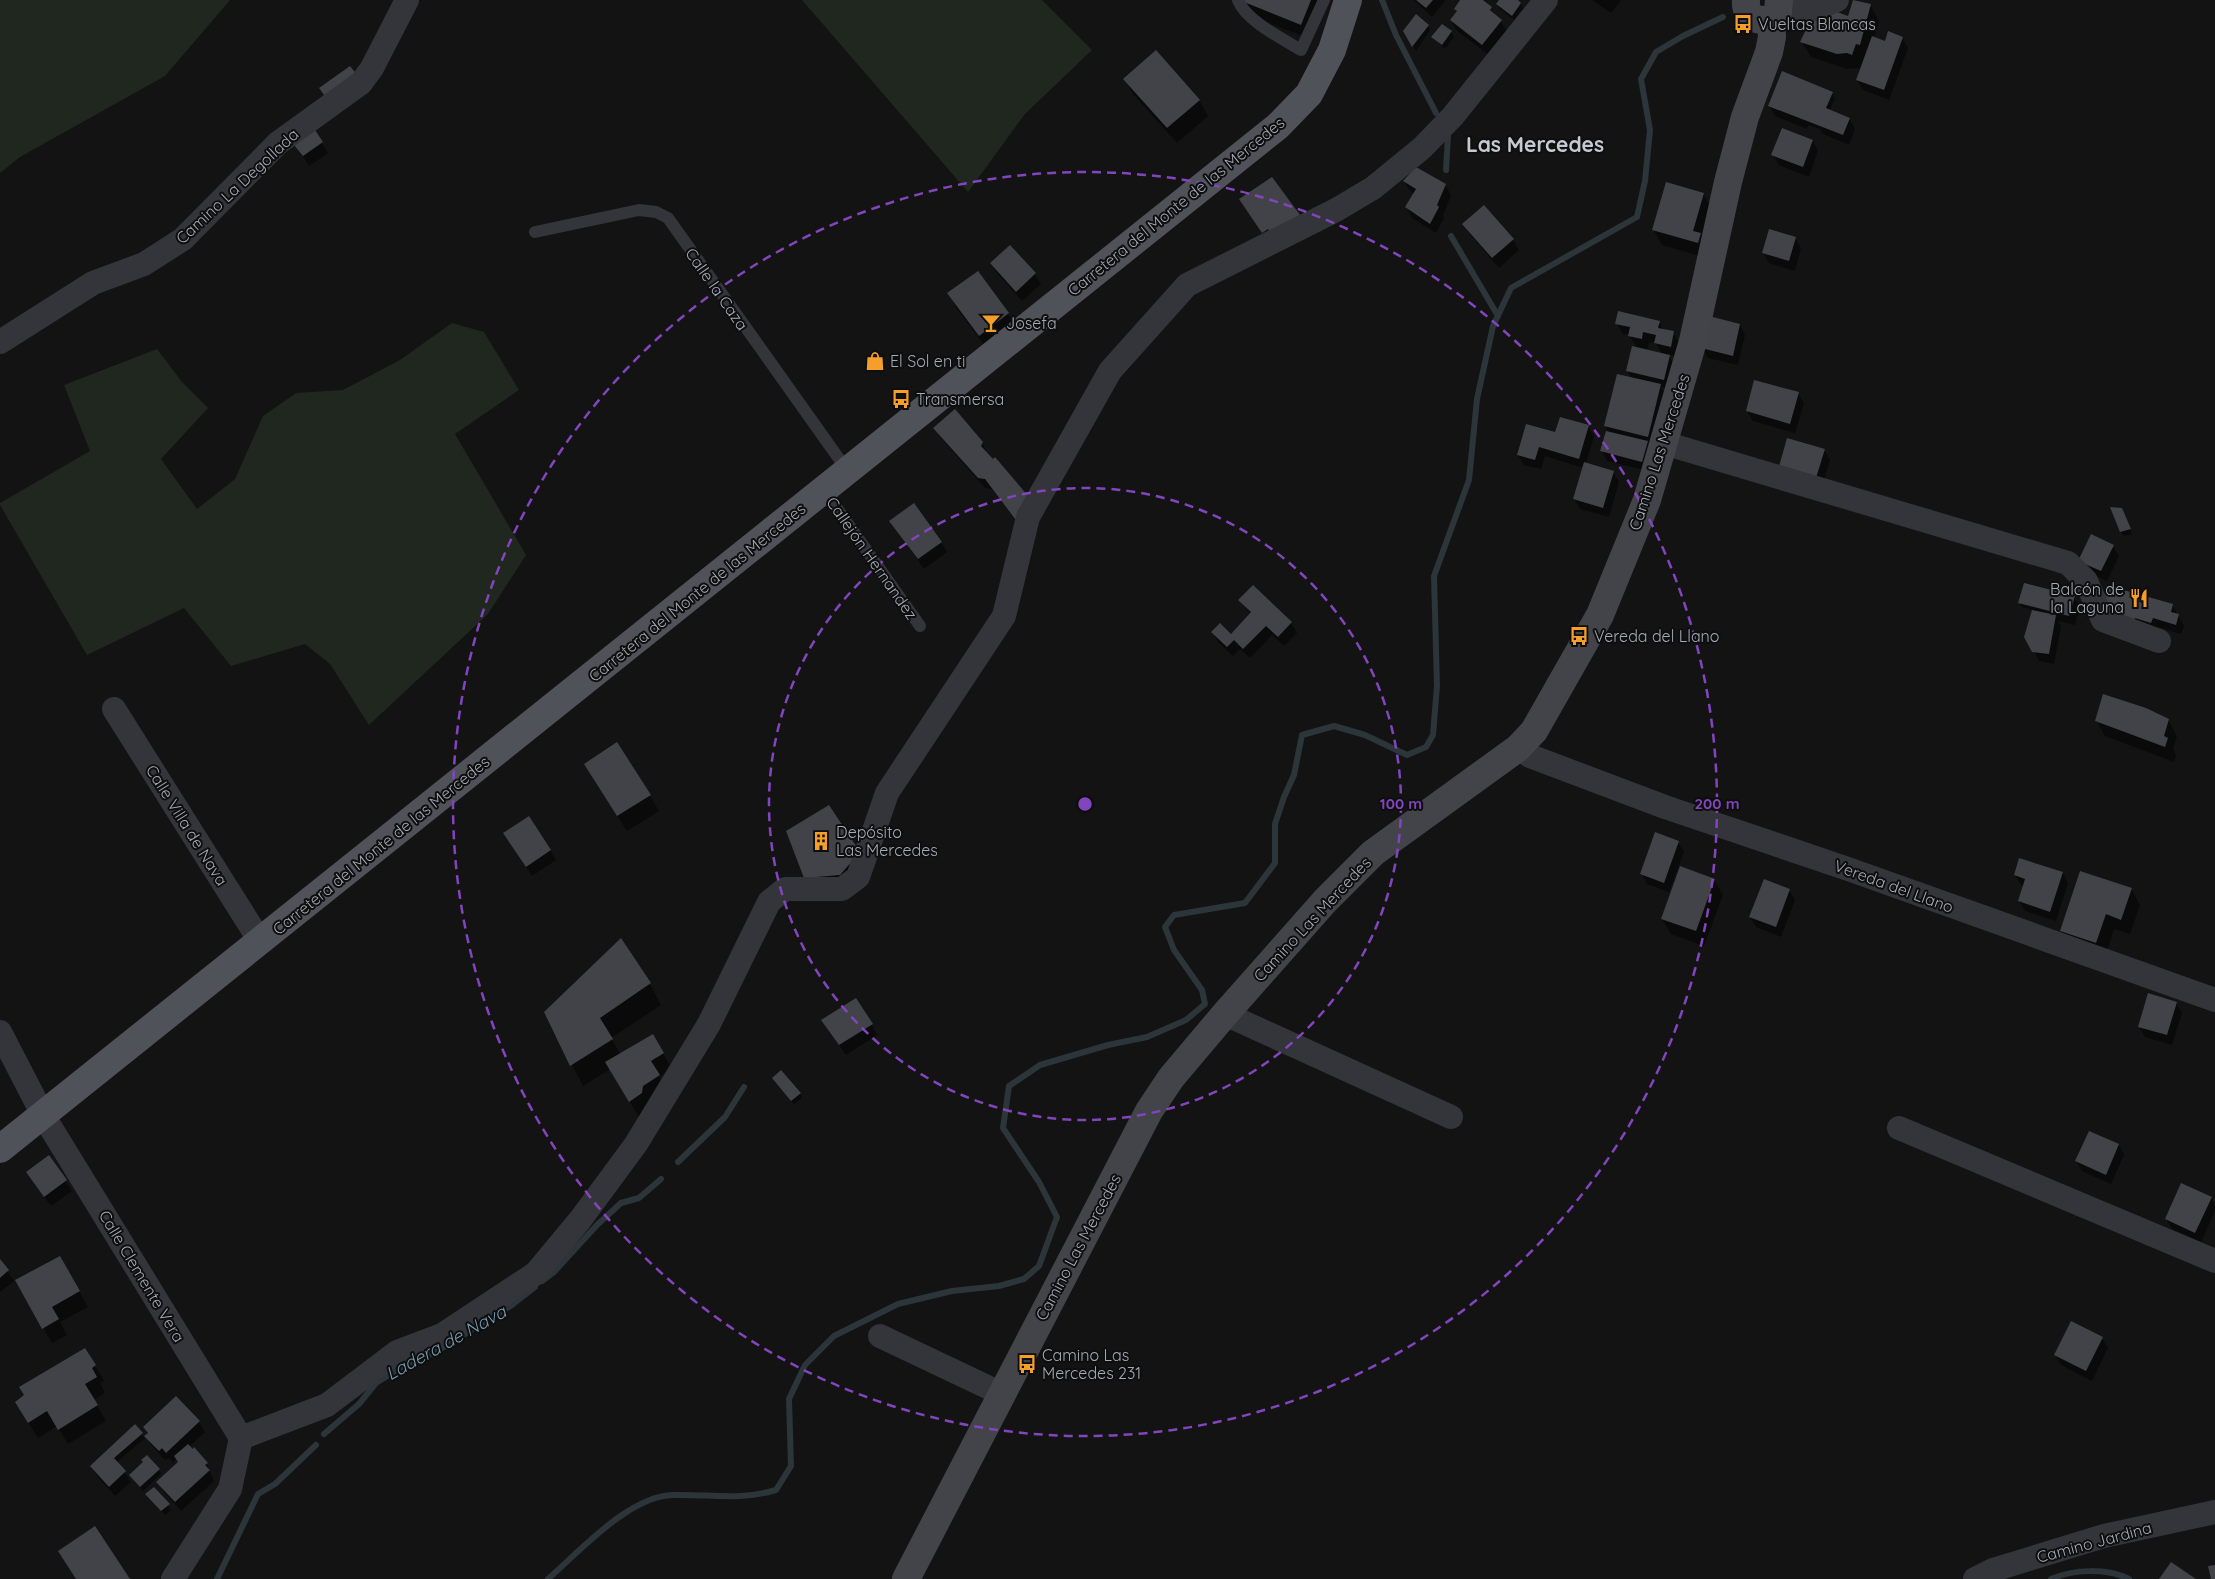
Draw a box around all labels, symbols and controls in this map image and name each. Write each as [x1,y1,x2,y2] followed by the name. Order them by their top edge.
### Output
[1732,13,1754,35] bus stop icon: Vueltas Blancas
[1758,14,1876,34] place label: Vueltas Blancas
[1064,112,1288,300] street label: Carretera del Monte de las Mercedes
[172,124,302,248] street label: Camino La Degollada
[1466,131,1604,157] district label: Las Mercedes
[681,244,753,334] street label: Calle la Caza
[980,312,1002,334] bar icon: Josefa
[1006,313,1057,333] place label: Josefa
[864,350,886,372] shop icon: El Sol en ti
[890,351,965,371] place label: El Sol en ti
[1624,371,1694,533] street label: Camino Las Mercedes
[890,388,912,410] bus stop icon: Transmersa
[916,389,1004,409] place label: Transmersa
[822,493,922,623] street label: Callejón Hernandez
[585,498,809,686] street label: Carretera del Monte de las Mercedes
[2050,579,2124,617] place label: Balcón de la Laguna
[2128,587,2150,609] restaurant icon: Balcón de la Laguna
[1568,625,1590,647] bus stop icon: Vereda del Llano
[1594,626,1720,646] place label: Vereda del Llano
[269,751,493,939] street label: Carretera del Monte de las Mercedes
[142,761,232,889] street label: Calle Villa de Nava
[1380,794,1422,813] text: 100 m
[1695,794,1740,813] text: 200 m
[1076,795,1094,813] centre of rings
[836,822,938,860] place label: Depósito Las Mercedes
[810,830,832,852] building icon: Depósito Las Mercedes
[1249,853,1375,985] street label: Camino Las Mercedes
[1832,855,1956,917] street label: Vereda del Llano
[1031,1170,1125,1324] street label: Camino Las Mercedes
[95,1206,189,1346] street label: Calle Clemente Vera
[381,1299,511,1385] water label: Ladera de Nava
[1042,1345,1141,1383] place label: Camino Las Mercedes 231
[1016,1353,1038,1375] bus stop icon: Camino Las Mercedes 231
[2034,1517,2154,1567] street label: Camino Jardina

